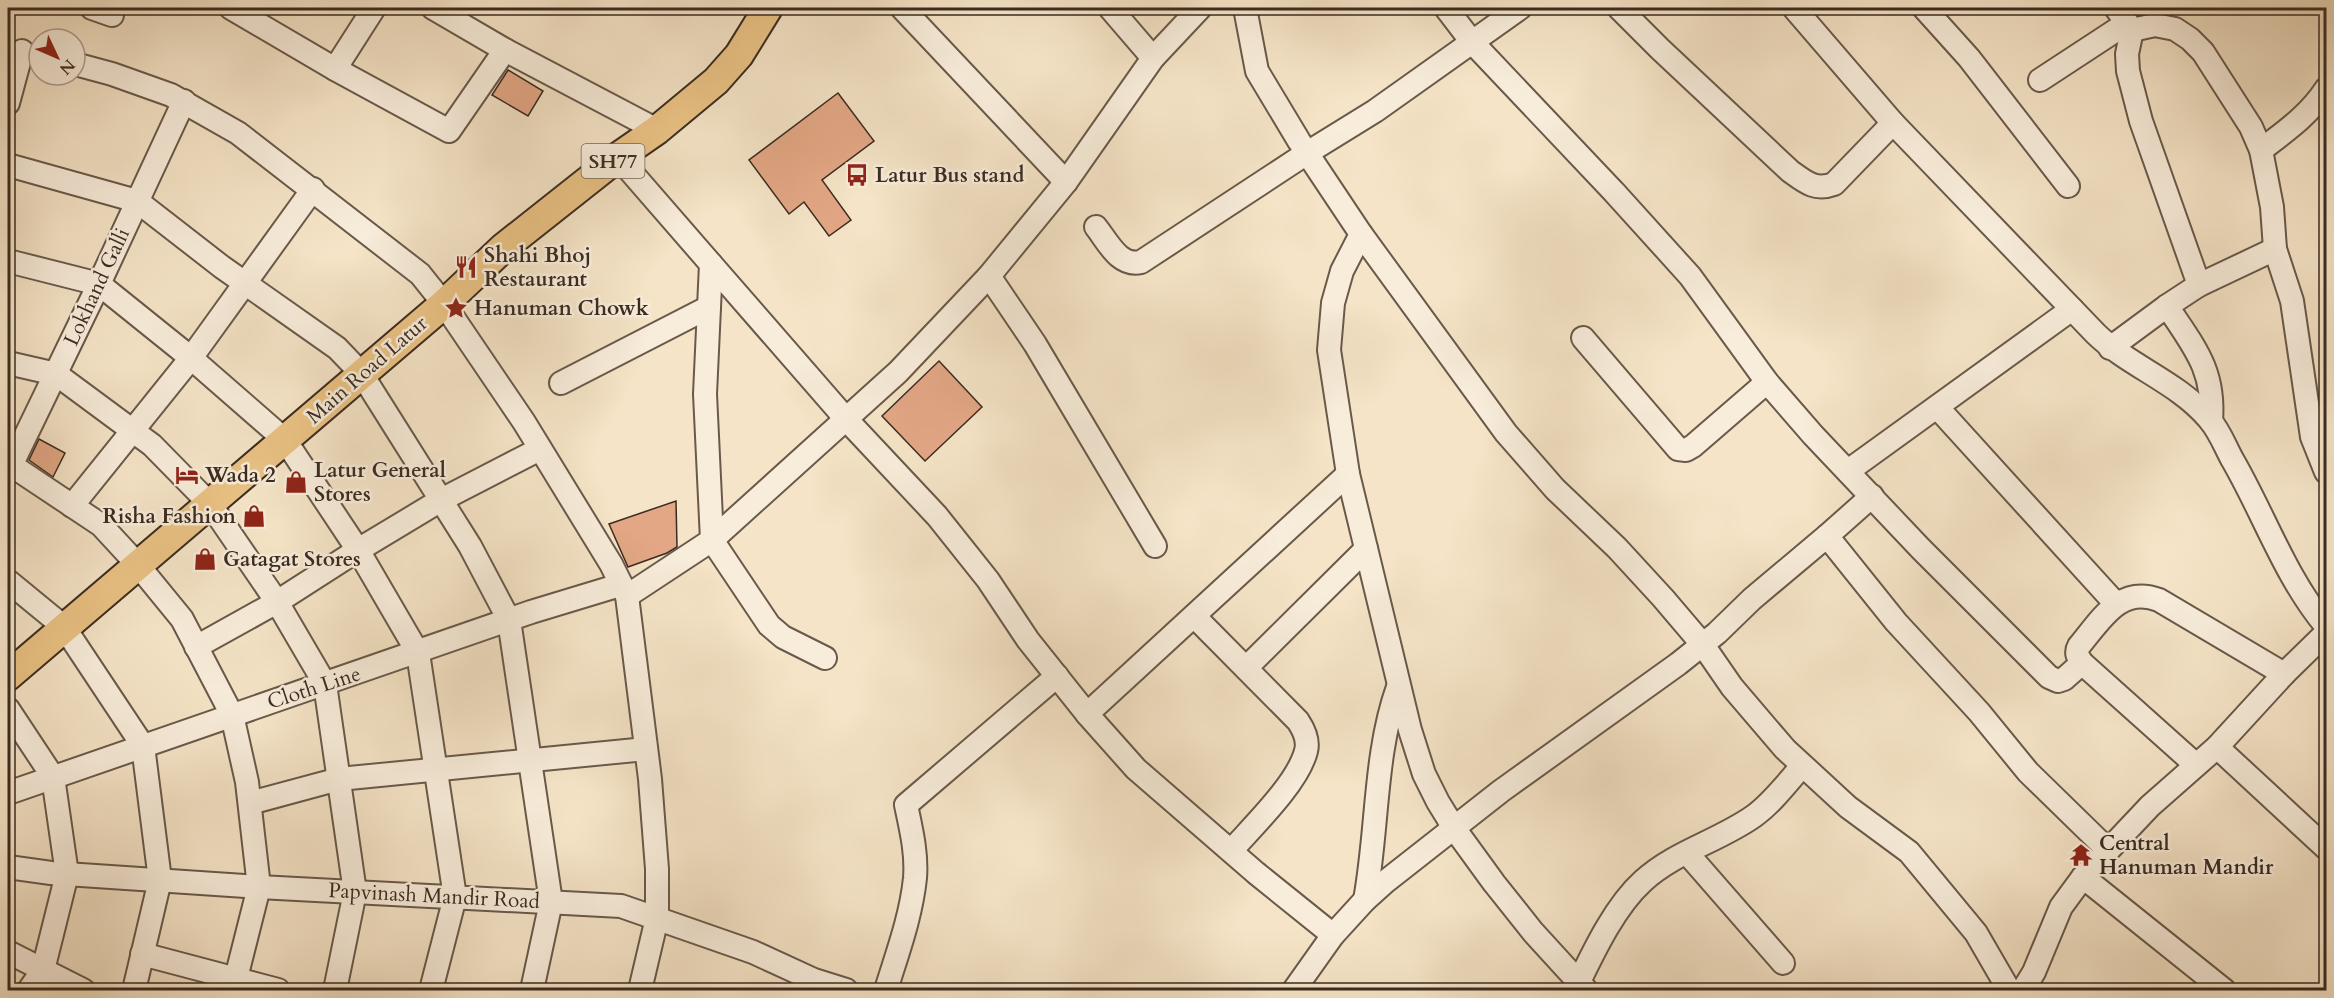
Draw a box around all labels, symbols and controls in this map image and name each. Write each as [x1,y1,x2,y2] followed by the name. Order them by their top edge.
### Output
[27,27,87,87] north arrow
[54,54,80,79] text: N
[582,144,644,178] road number: SH77
[875,161,1024,190] place label: Latur Bus stand
[844,162,870,188] bus stop icon: Latur Bus stand
[57,223,137,351] street label: Lokhand Galli
[484,241,591,294] place label: Shahi Bhoj Restaurant
[453,254,479,280] restaurant icon: Shahi Bhoj Restaurant
[474,294,649,323] place label: Hanuman Chowk
[443,295,469,321] place icon: Hanuman Chowk
[300,309,434,431] street label: Main Road Latur
[314,456,446,509] place label: Latur General Stores
[204,461,276,490] place label: Wada 2
[174,462,200,488] hotel icon: Wada 2
[283,469,309,495] shop icon: Latur General Stores
[102,502,236,531] place label: Risha Fashion
[241,503,267,529] shop icon: Risha Fashion
[223,545,361,574] place label: Gatagat Stores
[192,546,218,572] shop icon: Gatagat Stores
[264,659,364,717] street label: Cloth Line
[2099,829,2274,882] place label: Central Hanuman Mandir
[2068,842,2094,868] temple icon: Central Hanuman Mandir
[328,876,540,916] street label: Papvinash Mandir Road

